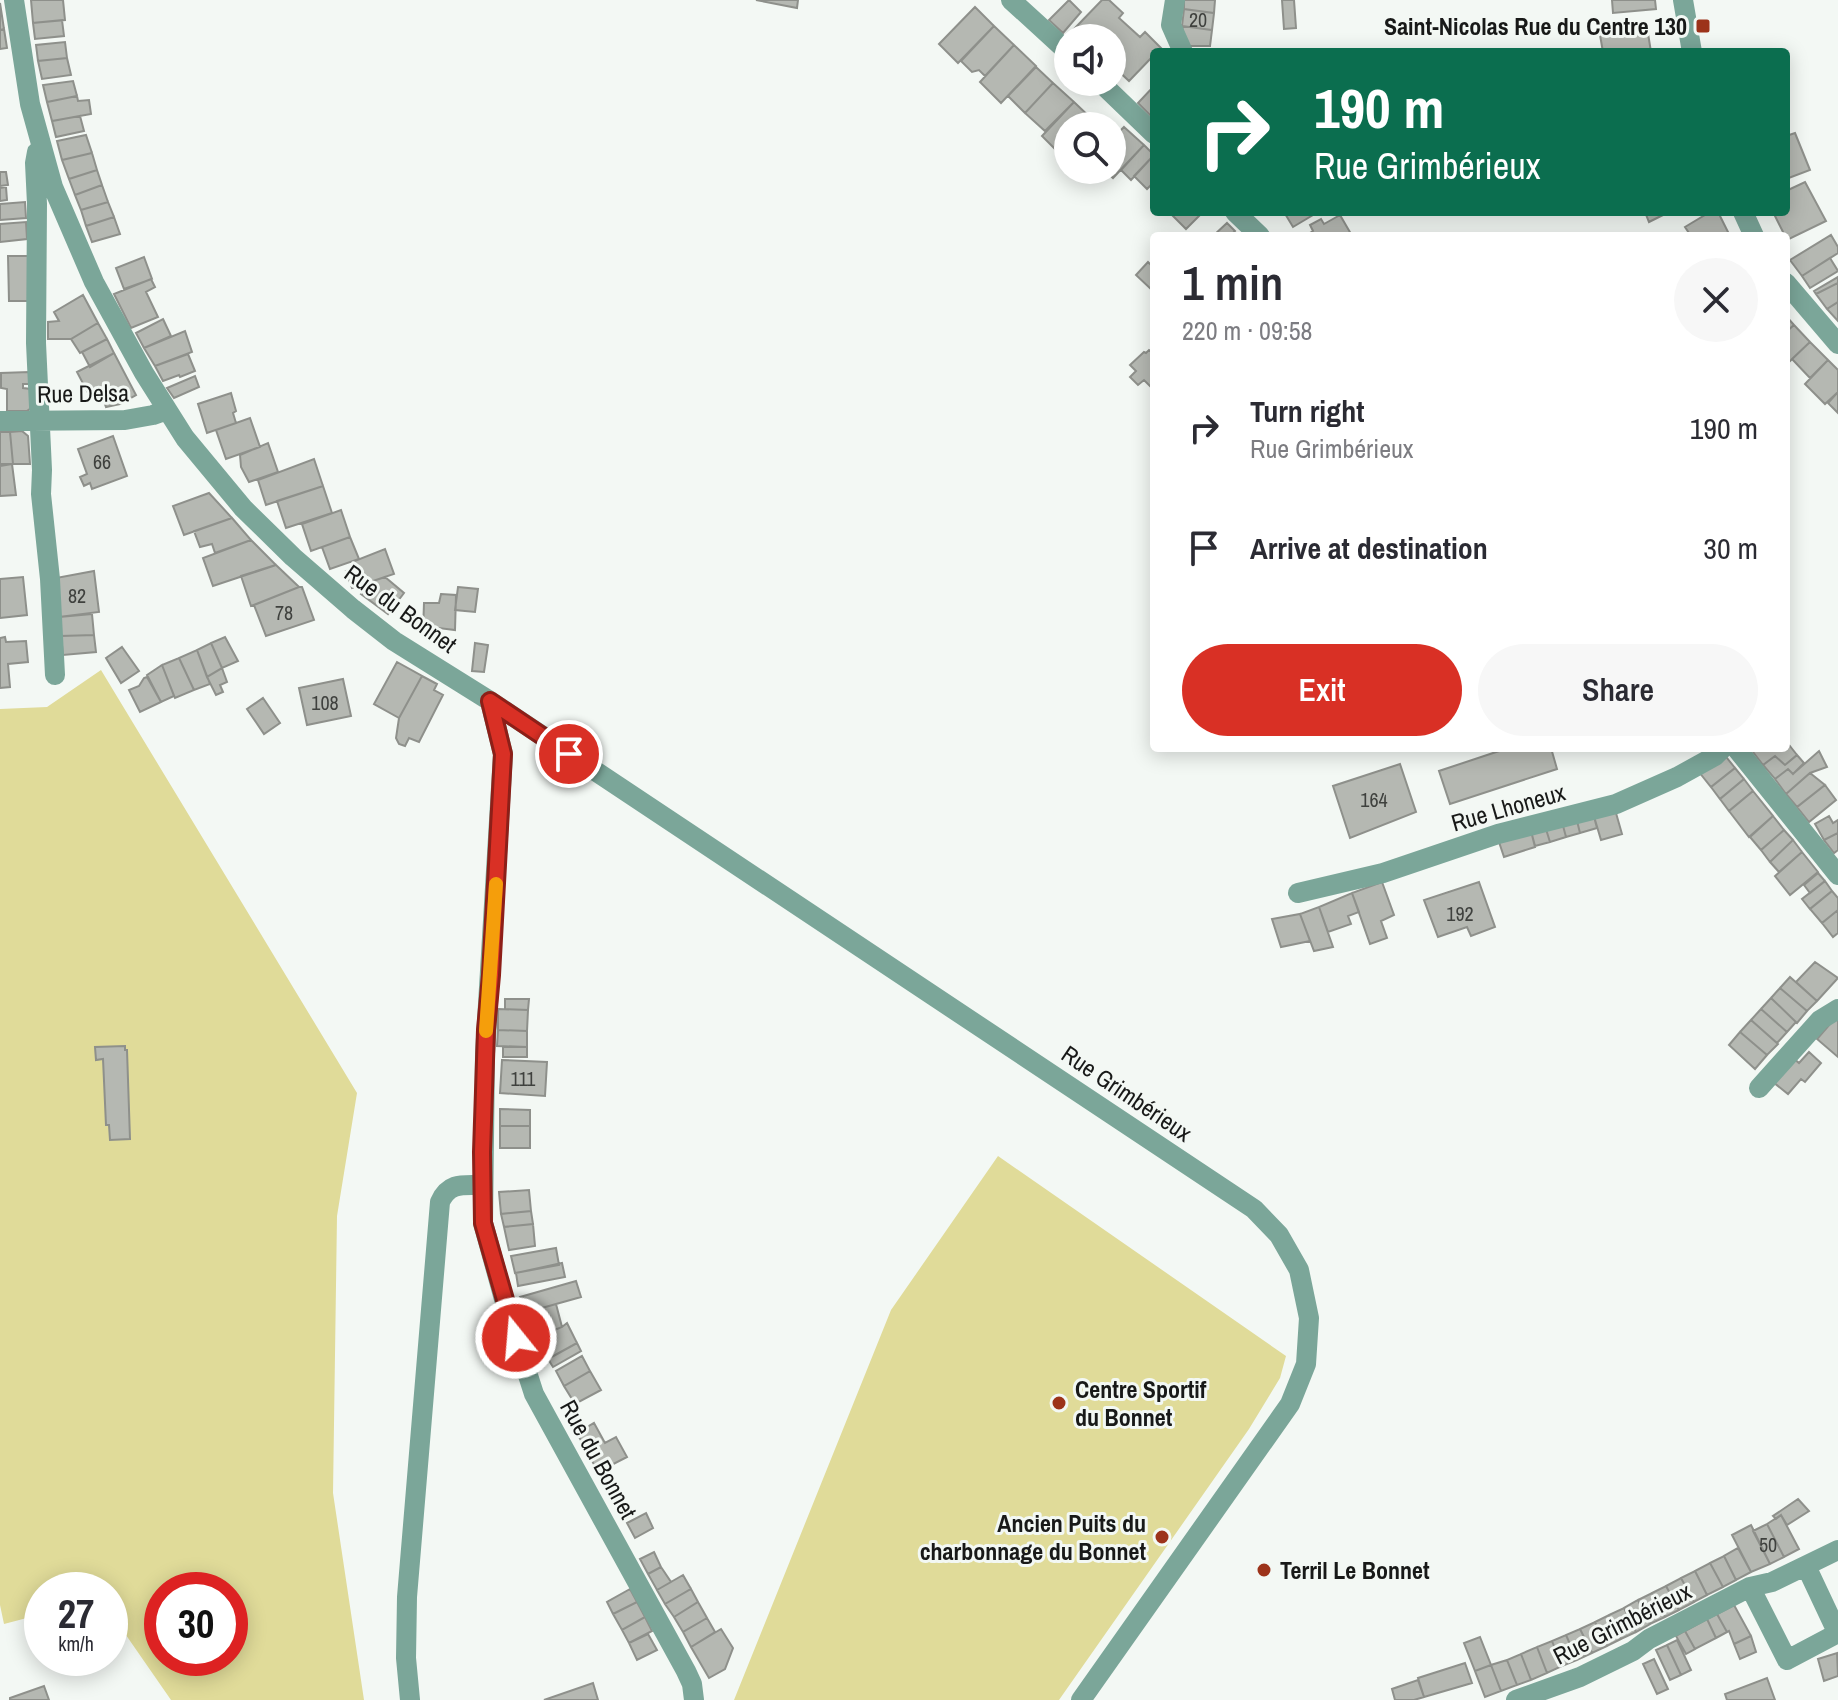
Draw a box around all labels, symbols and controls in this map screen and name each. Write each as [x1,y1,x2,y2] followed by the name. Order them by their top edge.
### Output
[1189,6,1207,33] house number: 20
[1384,10,1687,42] place label: Saint-Nicolas Rue du Centre 130
[1694,17,1712,35] marker: Saint-Nicolas Rue du Centre 130
[1054,24,1126,184] map controls
[1054,24,1126,96] button: sound
[1314,70,1444,145] text: 190 m
[1182,80,1286,184] icon: right
[1054,112,1126,184] button: search
[1314,142,1540,190] text: Rue Grimbérieux
[1182,250,1283,315] text: 1 min
[1674,258,1758,342] button: close
[1182,313,1312,348] text: 220 m · 09:58
[37,376,129,410] street label: Rue Delsa
[1250,391,1364,431] text: Turn right
[1182,406,1226,450] icon: right
[1690,408,1758,448] text: 190 m
[1250,431,1414,466] text: Rue Grimbérieux
[93,448,111,475] house number: 66
[1182,526,1226,570] icon: arrive
[1250,528,1488,568] text: Arrive at destination
[1703,528,1758,568] text: 30 m
[338,556,464,660] street label: Rue du Bonnet
[68,582,86,609] house number: 82
[275,599,293,626] house number: 78
[1182,644,1462,736] button: Exit
[1478,644,1758,736] button: Share
[311,689,339,716] house number: 108
[535,720,603,788] pin
[547,732,591,776] icon: arrive
[1447,775,1569,839] street label: Rue Lhoneux
[1360,786,1388,813] house number: 164
[1446,900,1474,927] house number: 192
[1055,1038,1199,1149] street label: Rue Grimbérieux
[511,1065,535,1092] house number: 111
[474,1296,558,1380] position arrow
[1075,1373,1207,1433] place label: Centre Sportif du Bonnet
[553,1394,645,1525] street label: Rue du Bonnet
[1050,1394,1068,1412] marker: Centre Sportif du Bonnet
[920,1507,1146,1567] place label: Ancien Puits du charbonnage du Bonnet
[1153,1528,1171,1546] marker: Ancien Puits du charbonnage du Bonnet
[1759,1531,1777,1558] house number: 50
[1280,1554,1430,1586] place label: Terril Le Bonnet
[1255,1561,1273,1579] marker: Terril Le Bonnet
[144,1572,248,1676] speed limit sign: 30
[1547,1574,1697,1672] street label: Rue Grimbérieux
[58,1587,94,1640] text: 27
[58,1630,94,1657] text: km/h

